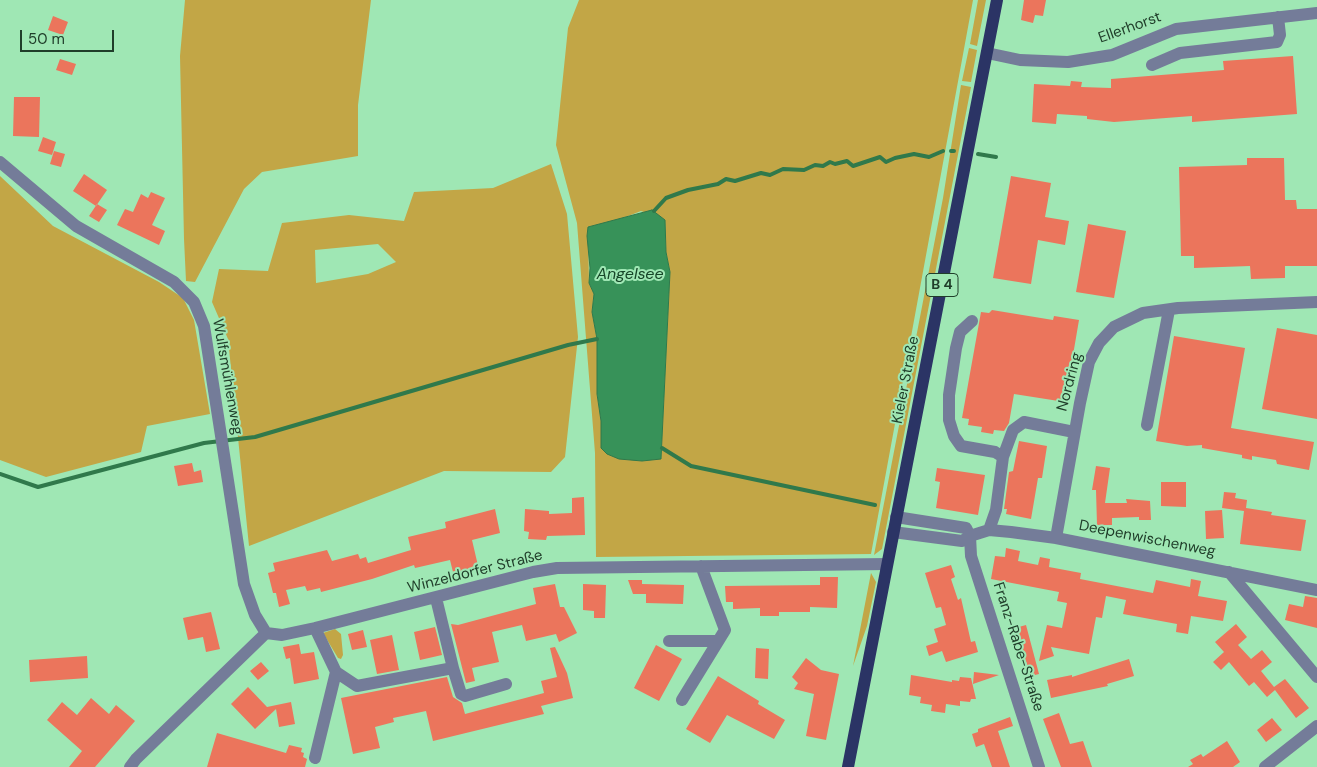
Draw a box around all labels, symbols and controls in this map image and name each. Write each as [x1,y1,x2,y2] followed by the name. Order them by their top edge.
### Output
[1096,8,1164,48] street label: Ellerhorst
[22,20,116,52] scale bar
[28,29,65,49] text: 50 m
[596,265,664,285] water label: Angelsee
[926,274,958,296] road number: B 4
[208,318,246,436] street label: Wulfsmühlenweg
[889,335,923,425] street label: Kieler Straße
[1054,351,1086,413] street label: Nordring
[1077,517,1217,561] street label: Deepenwischenweg
[406,546,544,598] street label: Winzeldorfer Straße
[989,580,1047,714] street label: Franz-Rabe-Straße

